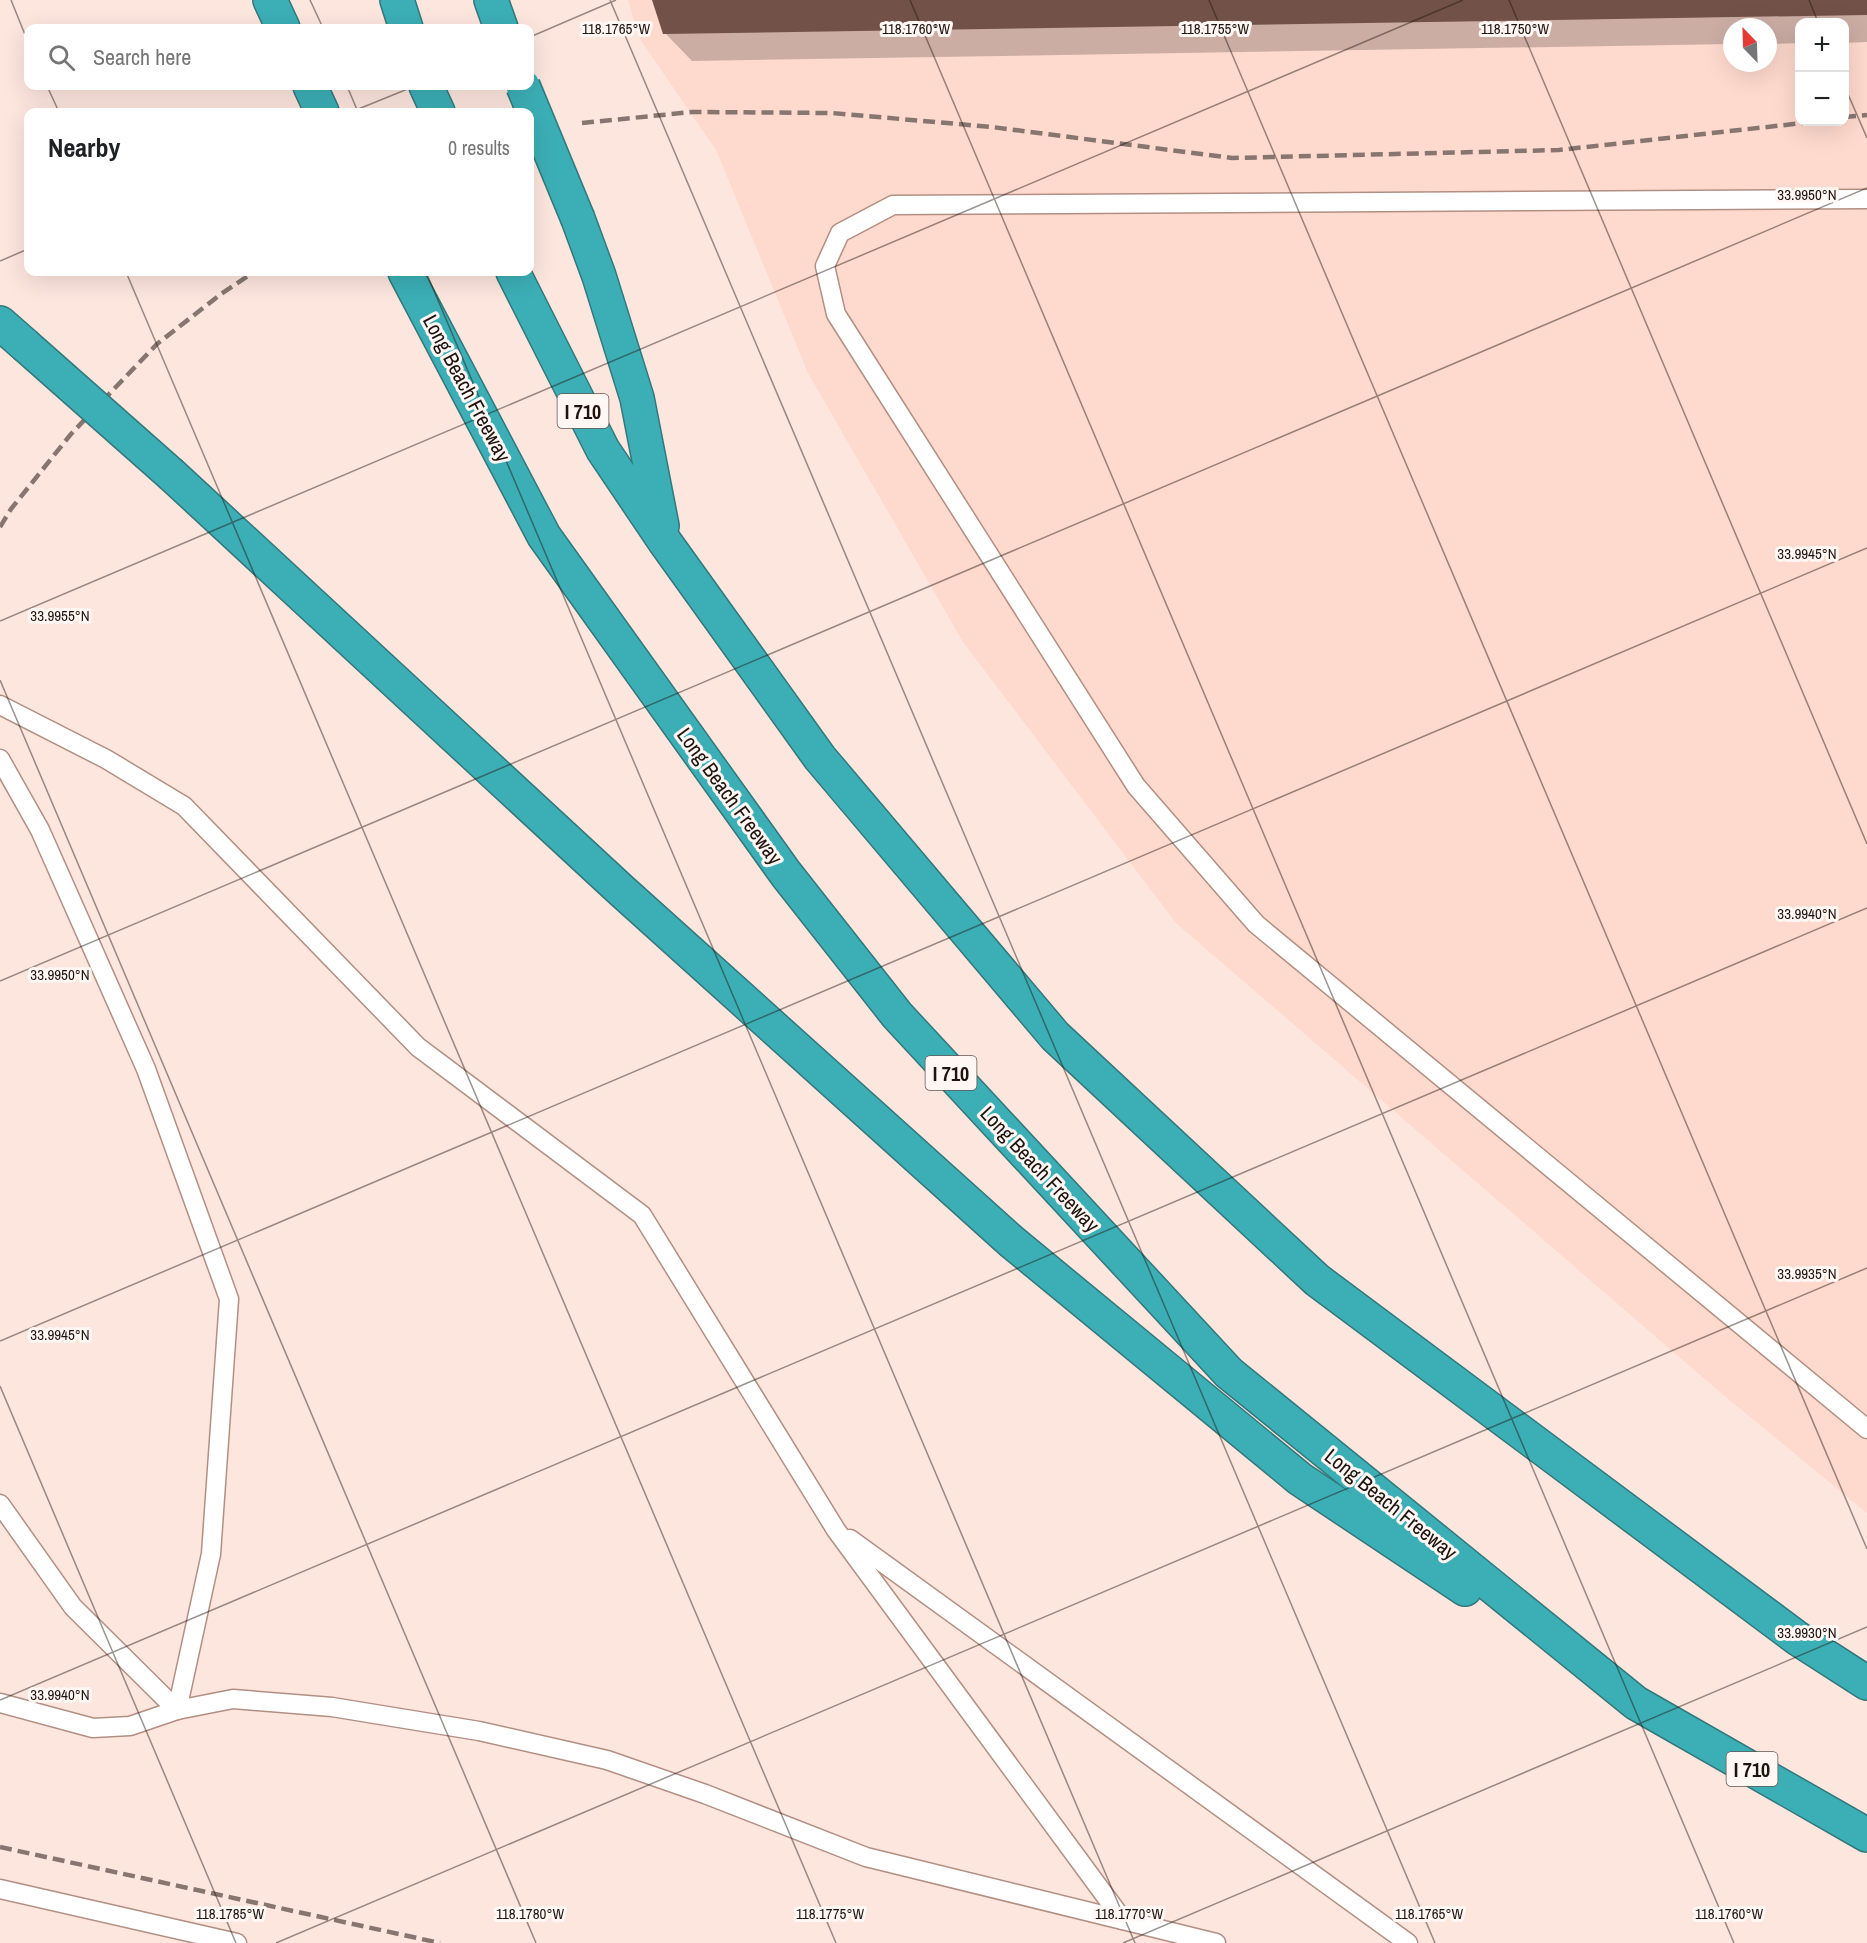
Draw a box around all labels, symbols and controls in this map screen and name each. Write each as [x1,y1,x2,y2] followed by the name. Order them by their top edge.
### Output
[582,18,650,39] text: 118.1765°W
[882,18,950,39] text: 118.1760°W
[1181,18,1249,39] text: 118.1755°W
[1481,18,1549,39] text: 118.1750°W
[1723,18,1777,72] north arrow
[1795,18,1849,126] map controls
[1795,18,1849,72] button: +
[24,24,534,90] search box
[45,41,78,74] icon: search
[93,42,191,72] text: Search here
[1795,72,1849,126] button: −
[48,130,120,165] text: Nearby
[448,134,510,161] text: 0 results
[1777,184,1837,205] text: 33.9950°N
[416,309,518,467] street label: Long Beach Freeway
[558,394,608,428] road number: I 710
[1777,543,1837,564] text: 33.9945°N
[30,605,90,626] text: 33.9955°N
[670,722,790,871] street label: Long Beach Freeway
[1777,903,1837,924] text: 33.9940°N
[30,964,90,985] text: 33.9950°N
[926,1056,976,1090] road number: I 710
[974,1100,1106,1239] street label: Long Beach Freeway
[1777,1263,1837,1284] text: 33.9935°N
[30,1324,90,1345] text: 33.9945°N
[1319,1442,1464,1567] street label: Long Beach Freeway
[1777,1622,1837,1643] text: 33.9930°N
[30,1684,90,1705] text: 33.9940°N
[1726,1752,1778,1786] road number: I 710
[196,1903,264,1924] text: 118.1785°W
[496,1903,564,1924] text: 118.1780°W
[796,1903,864,1924] text: 118.1775°W
[1095,1903,1163,1924] text: 118.1770°W
[1395,1903,1463,1924] text: 118.1765°W
[1695,1903,1763,1924] text: 118.1760°W

